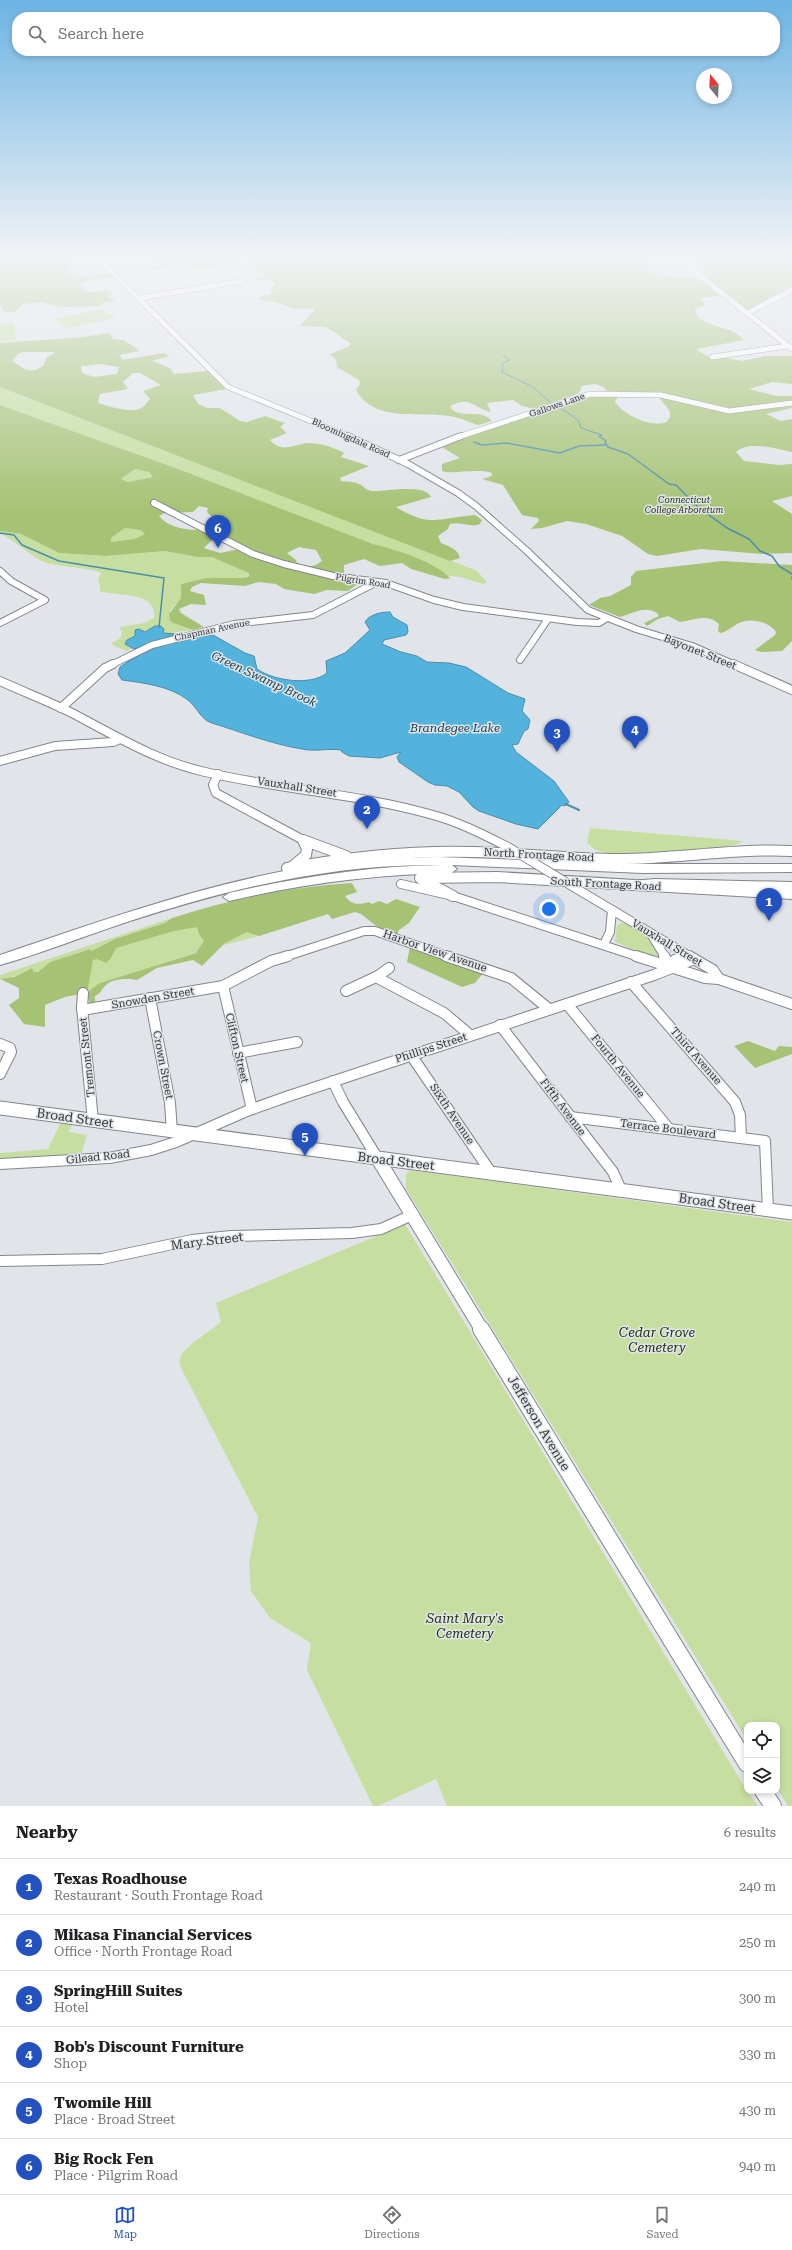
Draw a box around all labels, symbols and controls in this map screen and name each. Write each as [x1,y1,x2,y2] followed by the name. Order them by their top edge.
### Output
[12,12,780,56] search box
[26,23,48,45] icon: search
[58,25,144,43] text: Search here
[696,68,732,104] north arrow
[528,391,586,419] street label: Gallows Lane
[310,416,392,460] street label: Bloomingdale Road
[645,495,723,515] park label: Connecticut College Arboretum
[205,515,231,548] pin: 6
[335,572,392,590] street label: Pilgrim Road
[174,617,250,643] street label: Chapman Avenue
[662,631,738,673] street label: Bayonet Street
[209,648,319,710] water label: Green Swamp Brook
[622,716,648,749] pin: 4
[544,719,570,752] pin: 3
[409,721,500,735] water label: Brandegee Lake
[256,774,338,800] street label: Vauxhall Street
[354,796,380,829] pin: 2
[483,846,595,864] street label: North Frontage Road
[550,875,662,893] street label: South Frontage Road
[756,888,782,921] pin: 1
[539,899,559,919] your location
[629,917,705,969] street label: Vauxhall Street
[381,927,489,975] street label: Harbor View Avenue
[111,984,195,1012] street label: Snowden Street
[223,1012,251,1084] street label: Clifton Street
[76,1017,98,1097] street label: Tremont Street
[668,1025,724,1087] street label: Third Avenue
[150,1030,176,1100] street label: Crown Street
[393,1030,469,1066] street label: Phillips Street
[588,1032,648,1100] street label: Fourth Avenue
[537,1076,589,1138] street label: Fifth Avenue
[427,1081,477,1147] street label: Sixth Avenue
[36,1105,115,1131] street label: Broad Street
[619,1117,717,1141] street label: Terrace Boulevard
[292,1123,318,1156] pin: 5
[65,1147,131,1167] street label: Gilead Road
[357,1149,436,1173] street label: Broad Street
[678,1190,757,1216] street label: Broad Street
[170,1229,244,1253] street label: Mary Street
[619,1325,696,1355] park label: Cedar Grove Cemetery
[505,1373,573,1473] street label: Jefferson Avenue
[425,1611,504,1641] park label: Saint Mary's Cemetery
[744,1722,780,1794] map controls
[744,1722,780,1758] button: locate
[744,1758,780,1794] button: layers
[16,1822,78,1842] text: Nearby
[724,1825,776,1840] text: 6 results
[54,1870,187,1888] text: Texas Roadhouse
[25,1879,33,1894] text: 1
[739,1879,776,1894] text: 240 m
[54,1888,263,1903] text: Restaurant · South Frontage Road
[54,1926,252,1944] text: Mikasa Financial Services
[25,1935,33,1950] text: 2
[739,1935,776,1950] text: 250 m
[54,1944,232,1959] text: Office · North Frontage Road
[54,1982,183,2000] text: SpringHill Suites
[25,1991,33,2006] text: 3
[739,1991,776,2006] text: 300 m
[54,2000,88,2015] text: Hotel
[54,2038,244,2056] text: Bob's Discount Furniture
[25,2047,33,2062] text: 4
[739,2047,776,2062] text: 330 m
[54,2056,87,2071] text: Shop
[54,2094,152,2112] text: Twomile Hill
[25,2103,33,2118] text: 5
[739,2103,776,2118] text: 430 m
[54,2112,175,2127] text: Place · Broad Street
[54,2150,154,2168] text: Big Rock Fen
[25,2159,33,2174] text: 6
[739,2159,776,2174] text: 940 m
[54,2168,178,2183] text: Place · Pilgrim Road
[114,2204,137,2241] tab: Map
[364,2204,419,2241] tab: Directions
[647,2204,678,2241] tab: Saved

